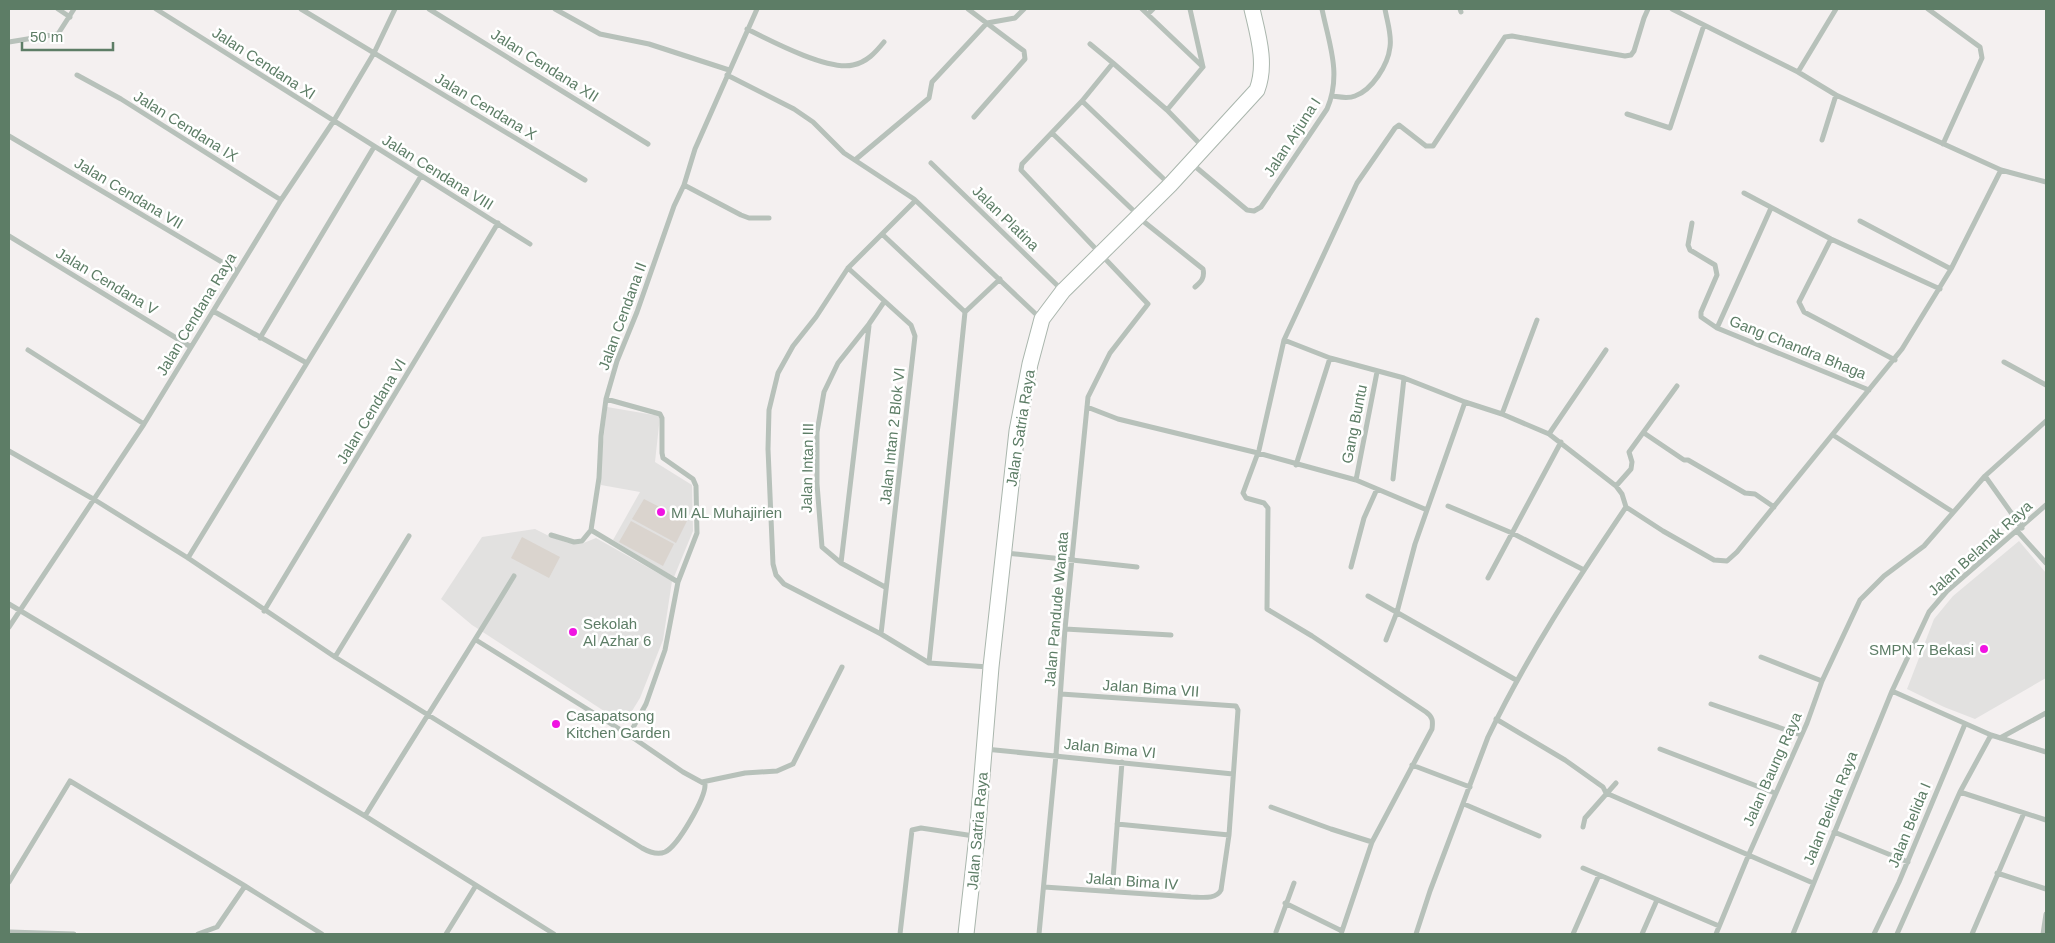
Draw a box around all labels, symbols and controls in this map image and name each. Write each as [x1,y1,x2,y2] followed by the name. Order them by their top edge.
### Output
[22,20,114,52] scale bar
[209,23,319,103] street label: Jalan Cendana XI
[488,25,602,105] street label: Jalan Cendana XII
[30,28,63,45] text: 50 m
[432,69,540,143] street label: Jalan Cendana X
[131,87,241,165] street label: Jalan Cendana IX
[1260,94,1324,180] street label: Jalan Arjuna I
[379,131,497,213] street label: Jalan Cendana VIII
[72,154,186,232] street label: Jalan Cendana VII
[969,182,1043,254] street label: Jalan Platina
[53,244,161,318] street label: Jalan Cendana V
[153,249,240,378] street label: Jalan Cendana Raya
[595,260,649,372] street label: Jalan Cendana II
[1727,312,1869,382] street label: Gang Chandra Bhaga
[333,356,409,466] street label: Jalan Cendana VI
[876,367,908,505] street label: Jalan Intan 2 Blok VI
[1002,368,1038,488] street label: Jalan Satria Raya
[1338,383,1370,465] street label: Gang Buntu
[798,423,816,513] street label: Jalan Intan III
[1925,497,2036,599] street label: Jalan Belanak Raya
[671,504,782,521] place label: MI AL Muhajirien
[655,506,667,518] marker: MI AL Muhajirien
[1041,530,1071,687] street label: Jalan Pandude Wanata
[583,615,651,649] place label: Sekolah Al Azhar 6
[567,626,579,638] marker: Sekolah Al Azhar 6
[1869,641,1974,658] place label: SMPN 7 Bekasi
[1978,643,1990,655] marker: SMPN 7 Bekasi
[1102,676,1200,700] street label: Jalan Bima VII
[566,707,670,741] place label: Casapatsong Kitchen Garden
[1739,709,1805,828] street label: Jalan Baung Raya
[550,718,562,730] marker: Casapatsong Kitchen Garden
[1063,735,1157,761] street label: Jalan Bima VI
[1799,748,1861,867] street label: Jalan Belida Raya
[963,771,991,891] street label: Jalan Satria Raya
[1884,780,1934,870] street label: Jalan Belida I
[1085,869,1179,893] street label: Jalan Bima IV

